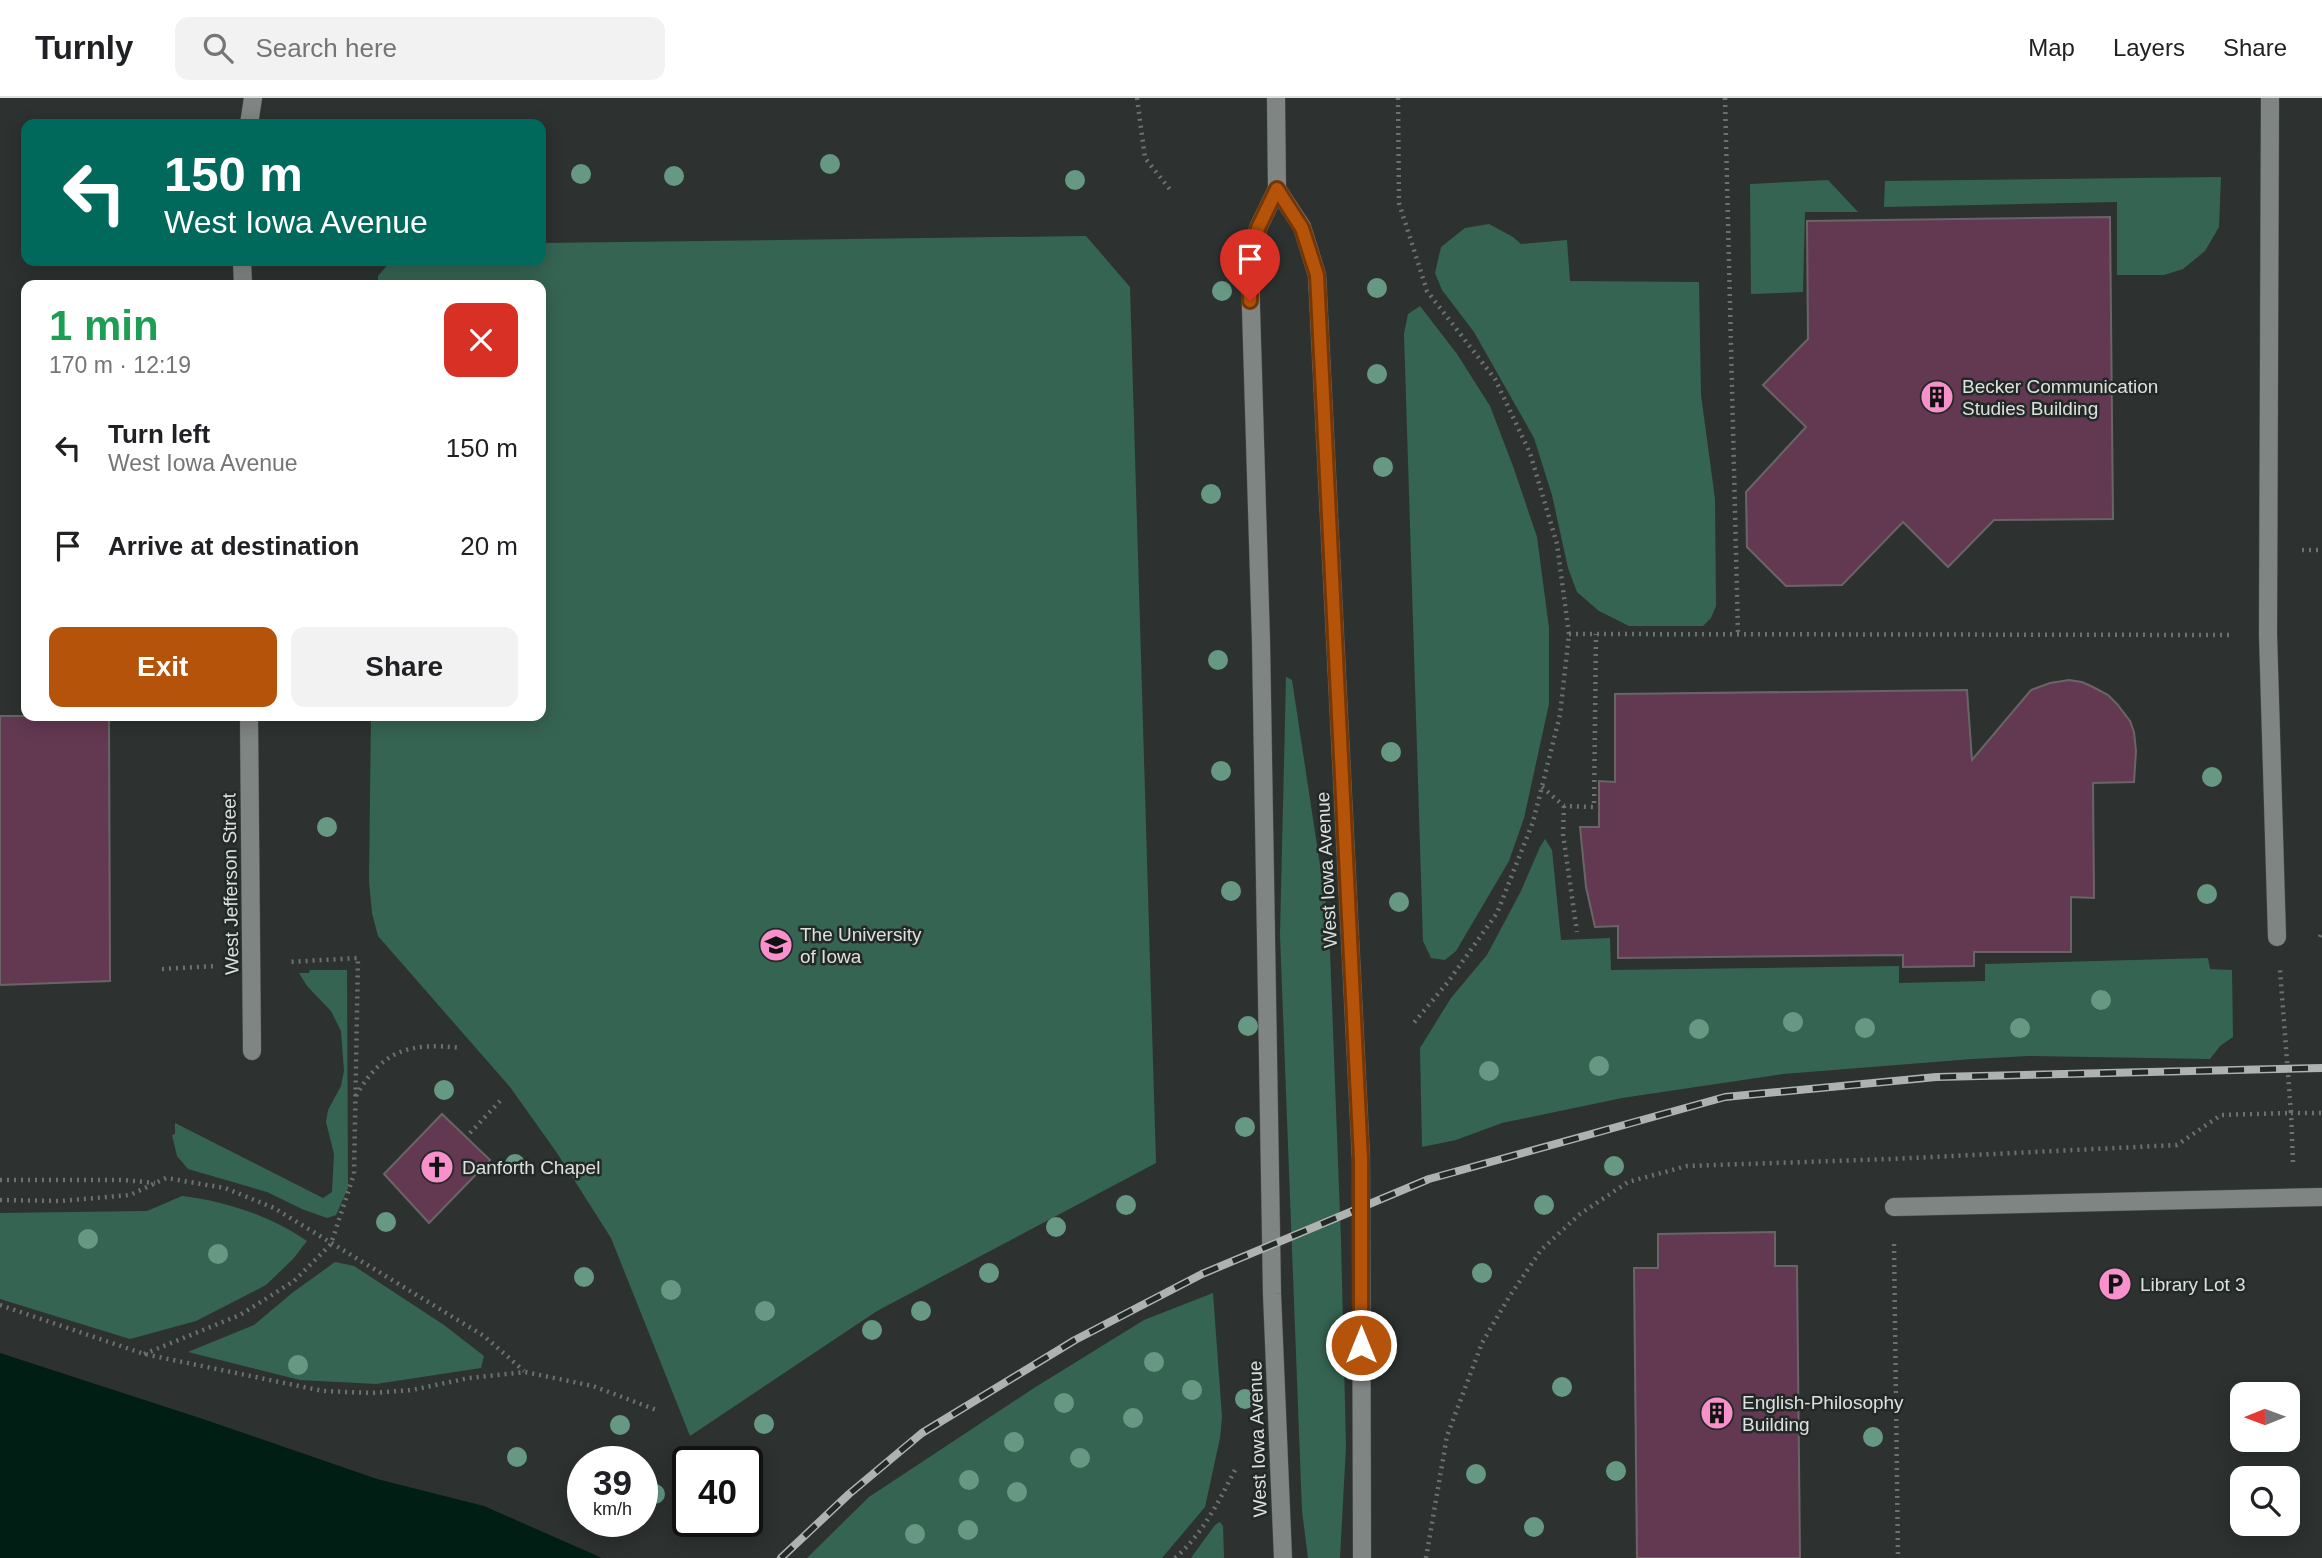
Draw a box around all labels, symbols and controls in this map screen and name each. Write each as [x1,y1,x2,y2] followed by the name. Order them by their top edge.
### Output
[175,17,665,80] search box
[35,29,133,66] text: Turnly
[199,29,237,67] icon: search
[255,33,397,63] text: Search here
[2028,34,2075,61] text: Map
[2113,34,2185,61] text: Layers
[2223,34,2287,61] text: Share
[49,147,140,238] icon: left
[164,147,303,201] text: 150 m
[164,204,428,240] text: West Iowa Avenue
[1220,229,1280,301] pin
[1231,240,1269,278] icon: arrive
[49,302,159,349] text: 1 min
[444,303,518,377] button: close
[49,352,191,378] text: 170 m · 12:19
[1962,376,2158,419] place label: Becker Communication Studies Building
[1918,378,1956,416] building icon: Becker Communication Studies Building
[108,419,210,449] text: Turn left
[49,429,87,467] icon: left
[446,433,518,463] text: 150 m
[108,450,298,476] text: West Iowa Avenue
[49,527,87,565] icon: arrive
[108,531,359,561] text: Arrive at destination
[460,531,518,561] text: 20 m
[49,627,277,707] button: Exit
[291,627,518,707] button: Share
[1312,791,1341,949] street label: West Iowa Avenue
[218,792,243,975] street label: West Jefferson Street
[800,924,922,967] place label: The University of Iowa
[757,926,795,964] school or university icon: The University of Iowa
[418,1148,456,1186] church icon: Danforth Chapel
[462,1157,600,1178] place label: Danforth Chapel
[2096,1265,2134,1303] parking icon: Library Lot 3
[2140,1274,2246,1295] place label: Library Lot 3
[1324,1308,1398,1382] position arrow
[1244,1360,1271,1518] street label: West Iowa Avenue
[2230,1382,2300,1452] north arrow
[2230,1382,2300,1536] map controls
[1742,1392,1904,1435] place label: English-Philosophy Building
[1698,1394,1736,1432] building icon: English-Philosophy Building
[672,1446,763,1537] speed limit sign: 40
[593,1463,632,1502] text: 39
[2230,1466,2300,1536] button: search
[593,1499,632,1519] text: km/h

